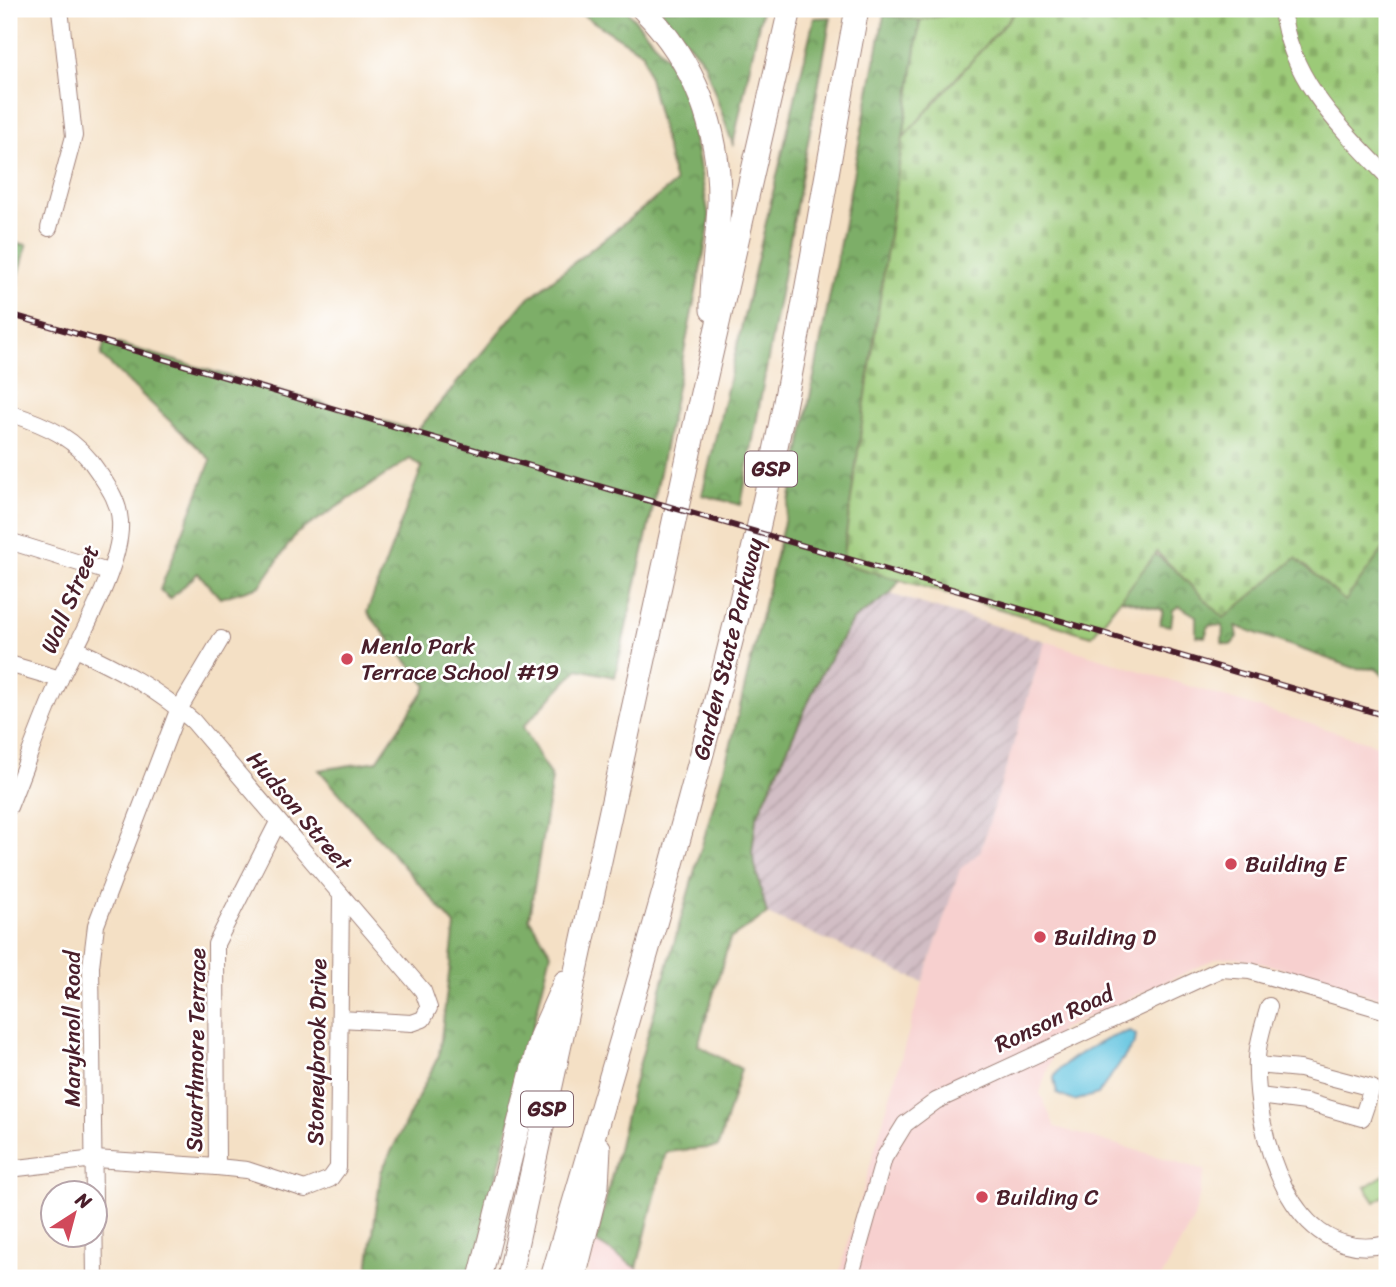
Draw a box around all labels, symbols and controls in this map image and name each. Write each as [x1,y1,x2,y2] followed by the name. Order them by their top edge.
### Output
[745,452,797,486] road number: GSP
[681,533,775,764] street label: Garden State Parkway
[29,538,111,660] street label: Wall Street
[361,626,559,693] place label: Menlo Park Terrace School #19
[339,651,355,667] marker: Menlo Park Terrace School #19
[236,741,363,882] street label: Hudson Street
[1245,844,1347,885] place label: Building E
[1223,856,1239,872] marker: Building E
[1054,917,1156,958] place label: Building D
[1032,929,1048,945] marker: Building D
[174,948,218,1152] street label: Swarthmore Terrace
[52,949,93,1107] street label: Maryknoll Road
[295,958,339,1146] street label: Stoneybrook Drive
[987,973,1122,1065] street label: Ronson Road
[521,1092,573,1126] road number: GSP
[996,1177,1099,1218] place label: Building C
[38,1178,108,1248] north arrow
[68,1183,99,1218] text: N
[974,1189,990,1205] marker: Building C

